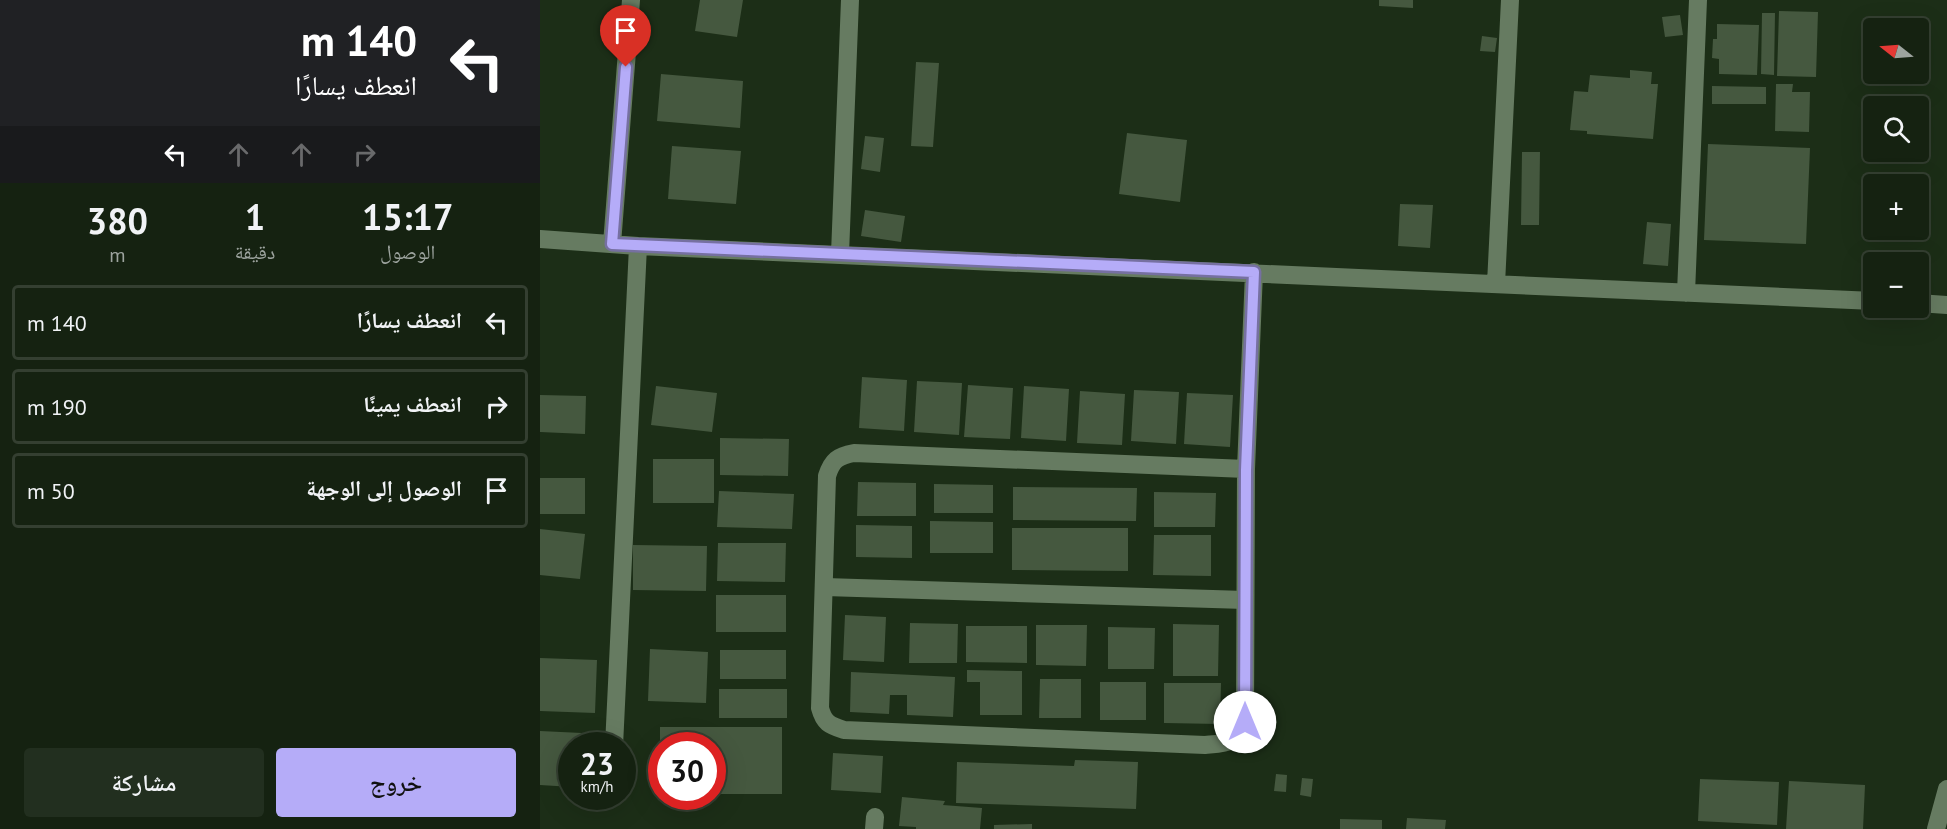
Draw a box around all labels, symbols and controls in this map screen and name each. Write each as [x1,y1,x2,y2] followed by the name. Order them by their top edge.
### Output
[600,5,651,67] pin
[301,13,417,68] text: 140 m
[609,14,642,47] icon: arrive
[1863,18,1929,84] north arrow
[1863,18,1929,318] map controls
[438,24,516,102] icon: left
[295,68,417,102] text: انعطف يسارًا
[1863,96,1929,162] button: search
[159,138,192,171] icon: left
[222,138,255,171] icon: ahead
[285,138,318,171] icon: ahead
[348,138,381,171] icon: right
[1863,174,1929,240] button: +
[245,193,265,240] text: 1
[362,193,453,240] text: 15:17
[87,197,148,244] text: 380
[235,239,275,265] text: دقيقة
[380,239,435,265] text: الوصول
[109,242,125,268] text: m
[1863,252,1929,318] button: −
[357,306,462,334] text: انعطف يسارًا
[480,306,513,339] icon: left
[27,309,87,337] text: 140 m
[363,390,462,418] text: انعطف يمينًا
[480,390,513,423] icon: right
[27,393,87,421] text: 190 m
[306,474,462,502] text: الوصول إلى الوجهة
[480,474,513,507] icon: arrive
[27,477,75,505] text: 50 m
[1213,690,1277,754] position arrow
[648,732,726,810] speed limit sign: 30
[580,744,614,783] text: 23
[24,748,264,817] button: مشاركة
[276,748,516,817] button: خروج
[581,777,613,796] text: km/h

